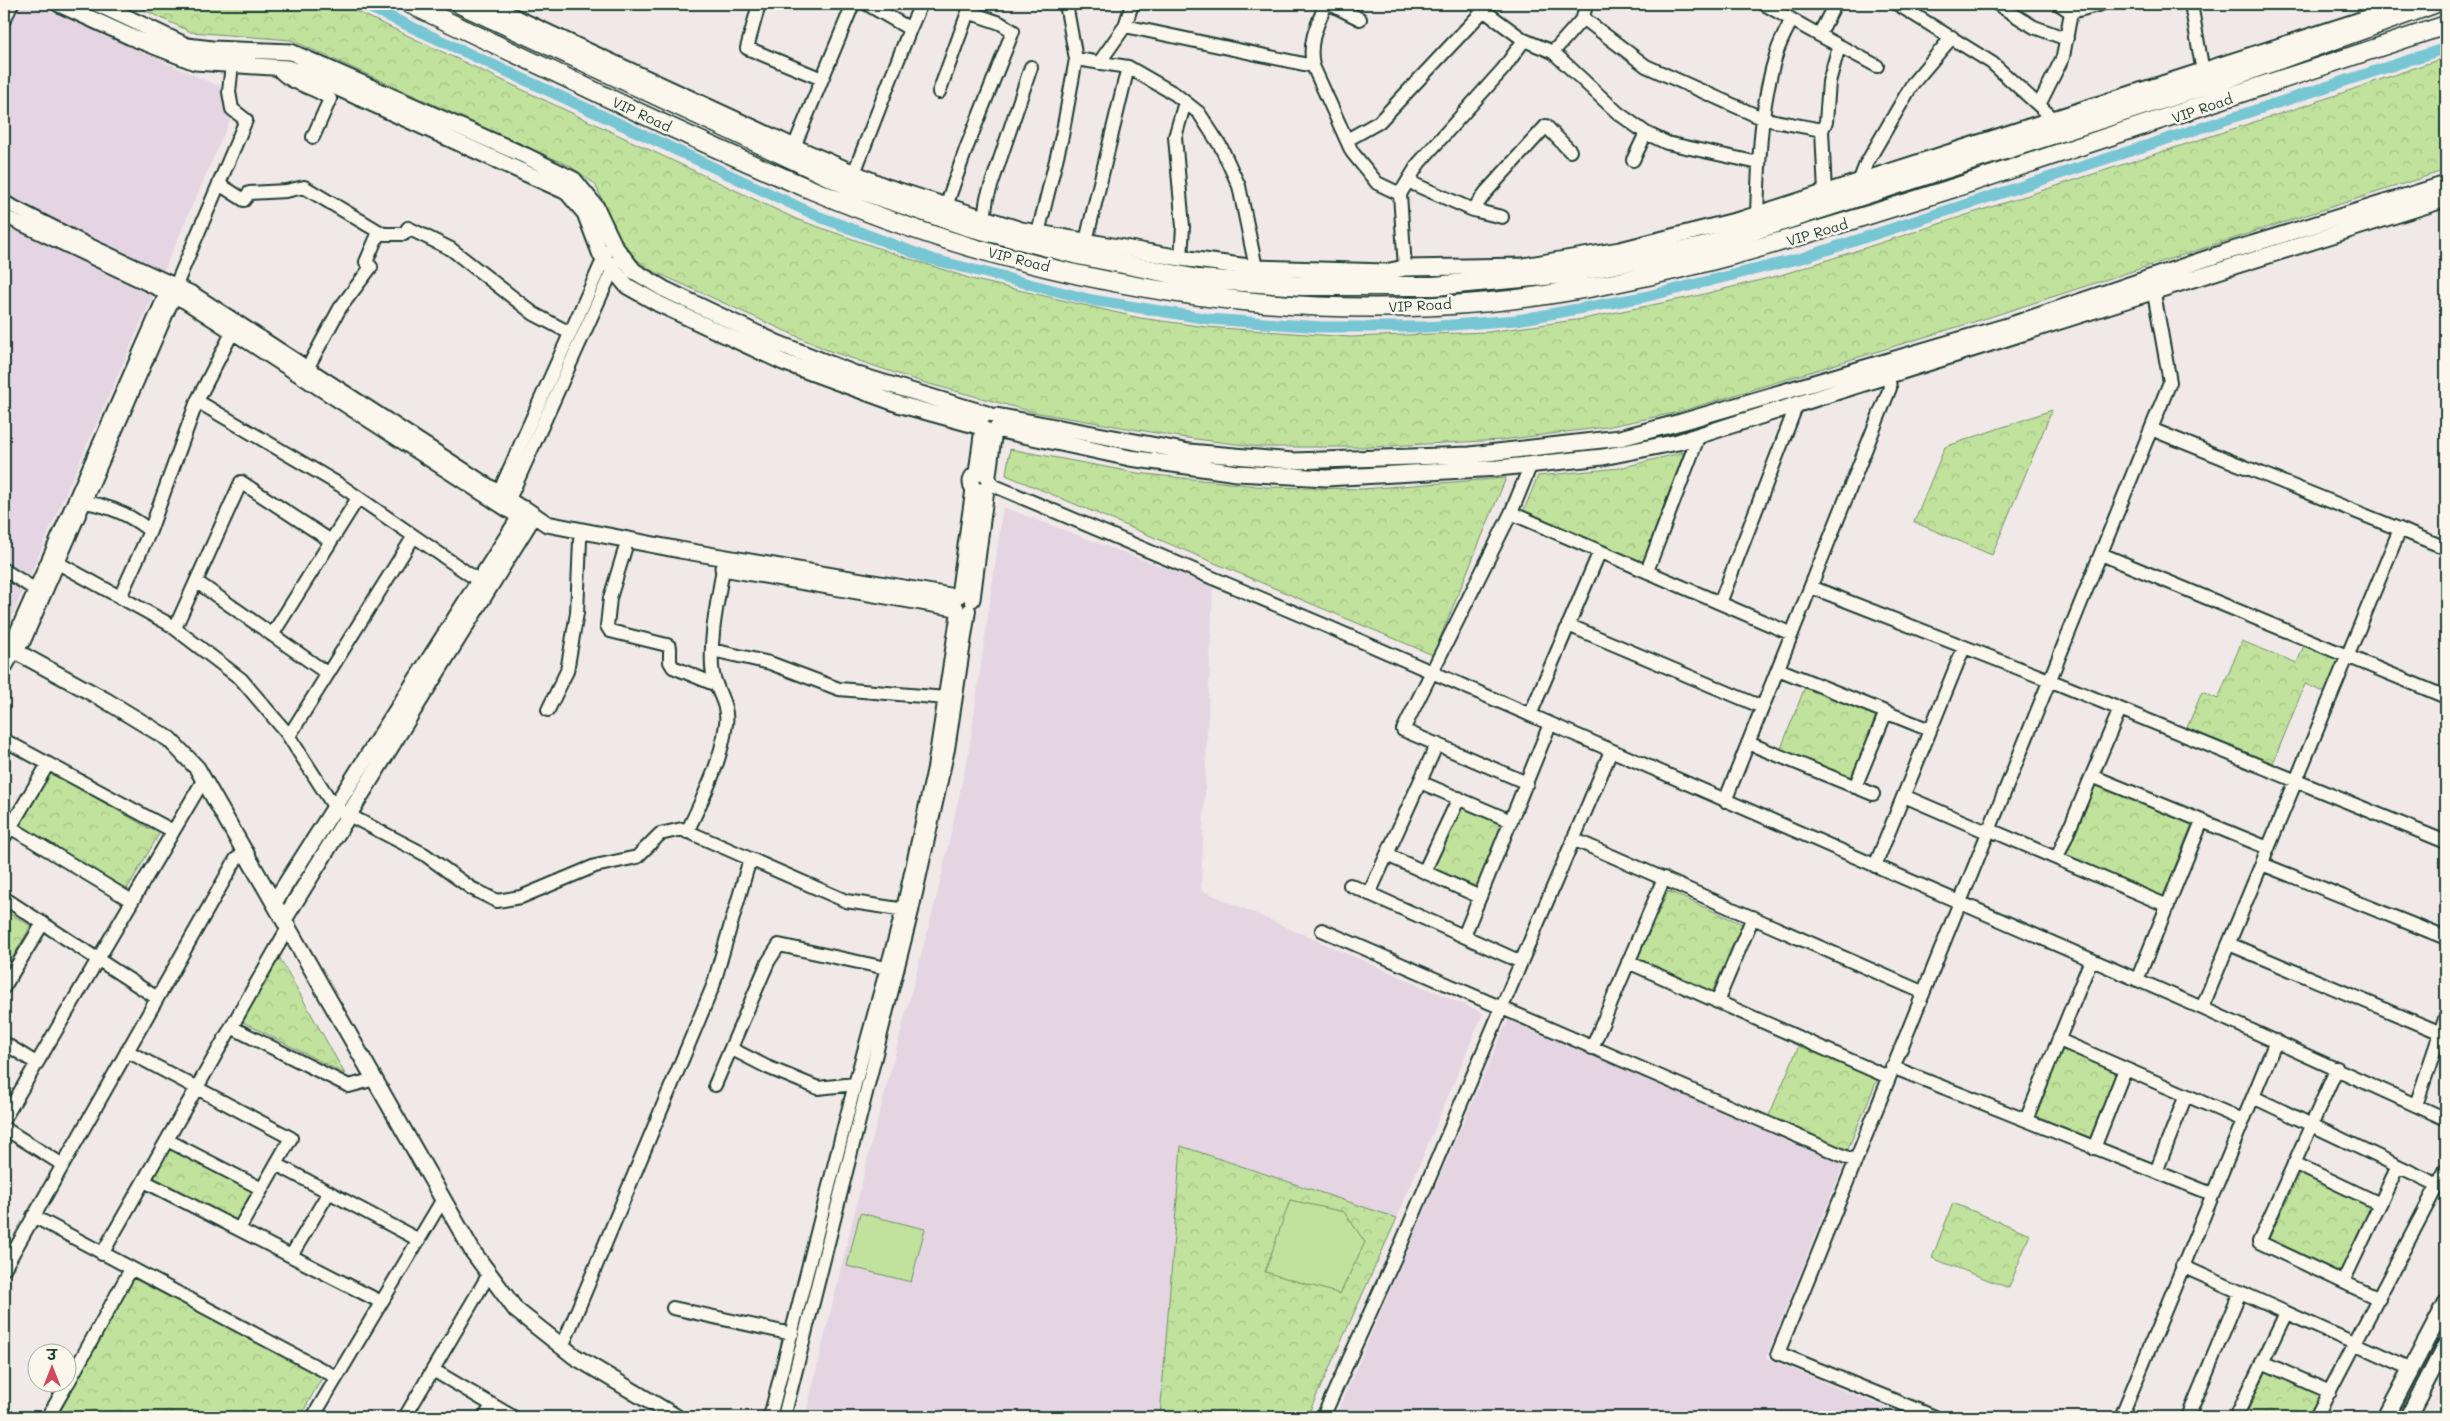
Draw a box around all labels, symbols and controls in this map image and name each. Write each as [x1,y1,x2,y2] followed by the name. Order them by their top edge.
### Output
[2169,89,2235,127] street label: VIP Road
[609,92,675,136] street label: VIP Road
[1784,214,1850,250] street label: VIP Road
[986,242,1052,276] street label: VIP Road
[1388,294,1452,316] street label: VIP Road
[28,1344,78,1394] north arrow
[45,1345,58,1364] text: उ

